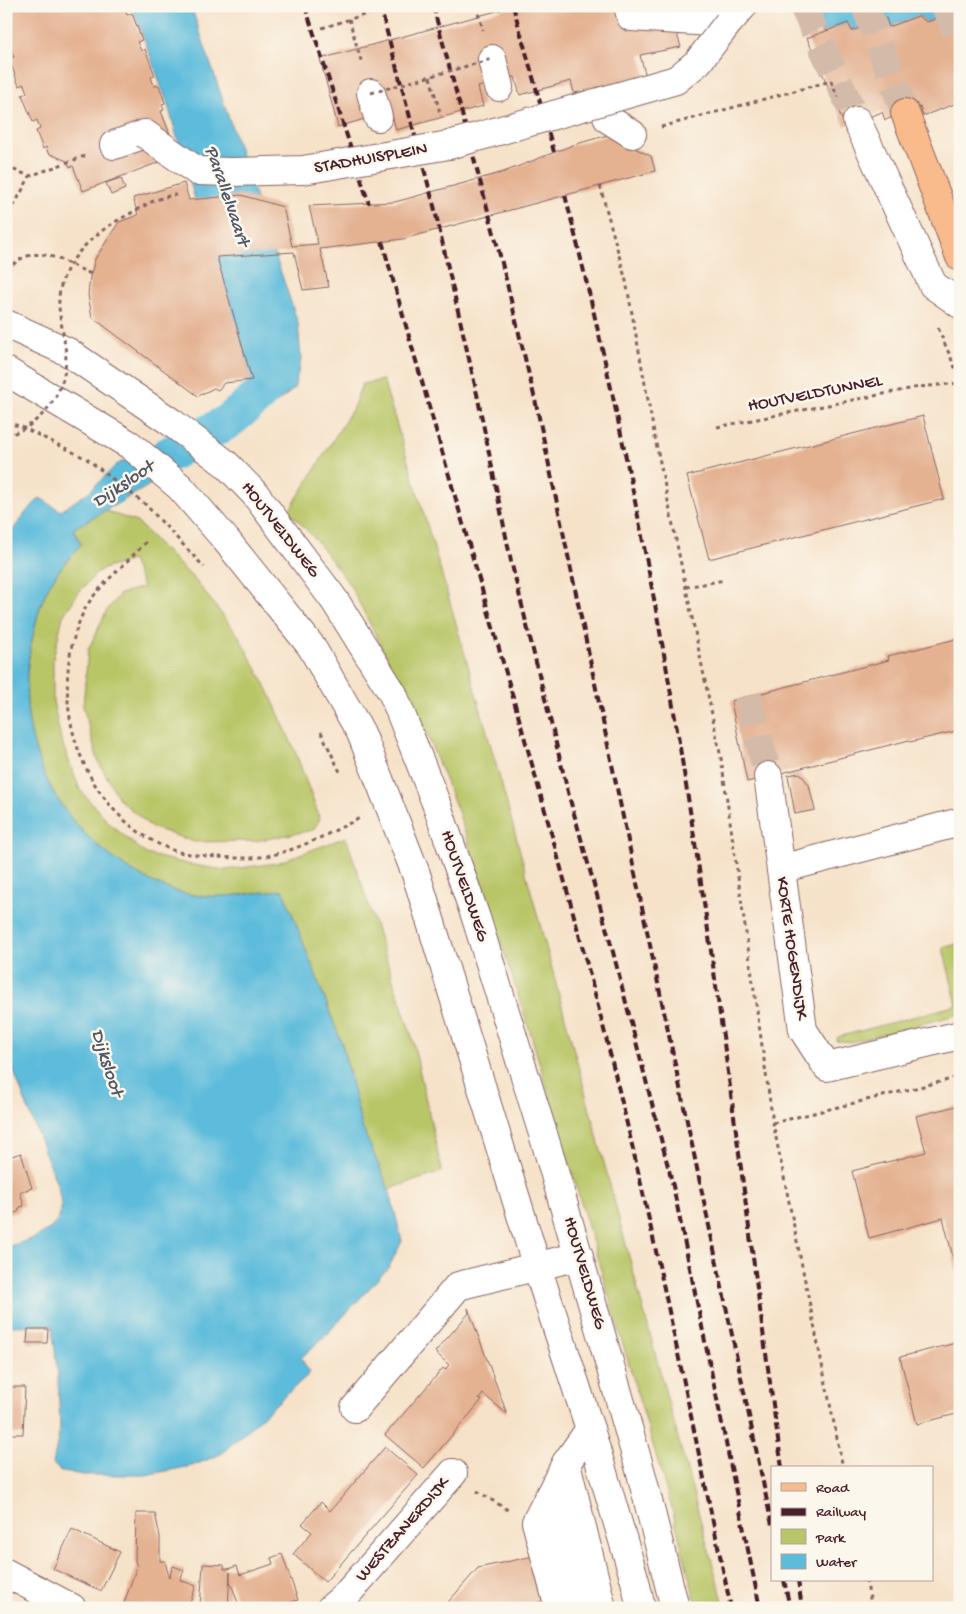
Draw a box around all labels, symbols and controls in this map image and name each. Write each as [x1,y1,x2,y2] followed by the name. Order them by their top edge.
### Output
[313,139,429,179] street label: STADHUISPLEIN
[198,143,255,252] water label: Parallelvaart
[746,370,885,417] street label: HOUTVELDTUNNEL
[89,454,162,514] water label: Dijksloot
[236,478,324,583] street label: HOUTVELDWEG
[435,828,493,945] street label: HOUTVELDWEG
[771,875,812,1023] street label: KORTE HOGENDIJK
[84,1027,129,1103] water label: Dijksloot
[558,1214,610,1332] street label: HOUTVELDWEG
[771,1466,934,1582] legend
[352,1472,456,1587] street label: WESTZANERDIJK
[816,1480,850,1498] text: Road
[816,1504,867,1522] text: Railway
[815,1530,846,1548] text: Park
[816,1554,858,1572] text: Water

